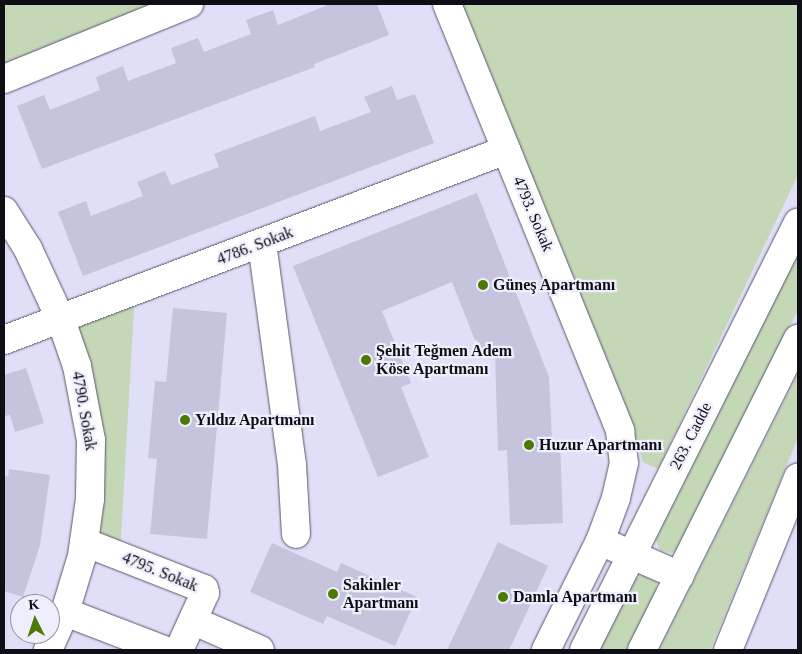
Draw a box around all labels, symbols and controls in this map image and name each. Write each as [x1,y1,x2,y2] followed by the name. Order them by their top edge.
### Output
[509,173,557,255] street label: 4793. Sokak
[214,223,296,269] street label: 4786. Sokak
[493,275,616,295] place label: Güneş Apartmanı
[477,279,489,291] marker: Güneş Apartmanı
[376,341,513,379] place label: Şehit Teğmen Adem Köse Apartmanı
[360,354,372,366] marker: Şehit Teğmen Adem Köse Apartmanı
[68,370,100,452] street label: 4790. Sokak
[666,399,716,473] street label: 263. Cadde
[195,410,315,430] place label: Yıldız Apartmanı
[179,414,191,426] marker: Yıldız Apartmanı
[539,435,663,455] place label: Huzur Apartmanı
[523,439,535,451] marker: Huzur Apartmanı
[119,548,201,596] street label: 4795. Sokak
[343,575,419,613] place label: Sakinler Apartmanı
[513,587,638,607] place label: Damla Apartmanı
[327,588,339,600] marker: Sakinler Apartmanı
[497,591,509,603] marker: Damla Apartmanı
[10,594,60,644] north arrow
[28,597,40,612] text: K

